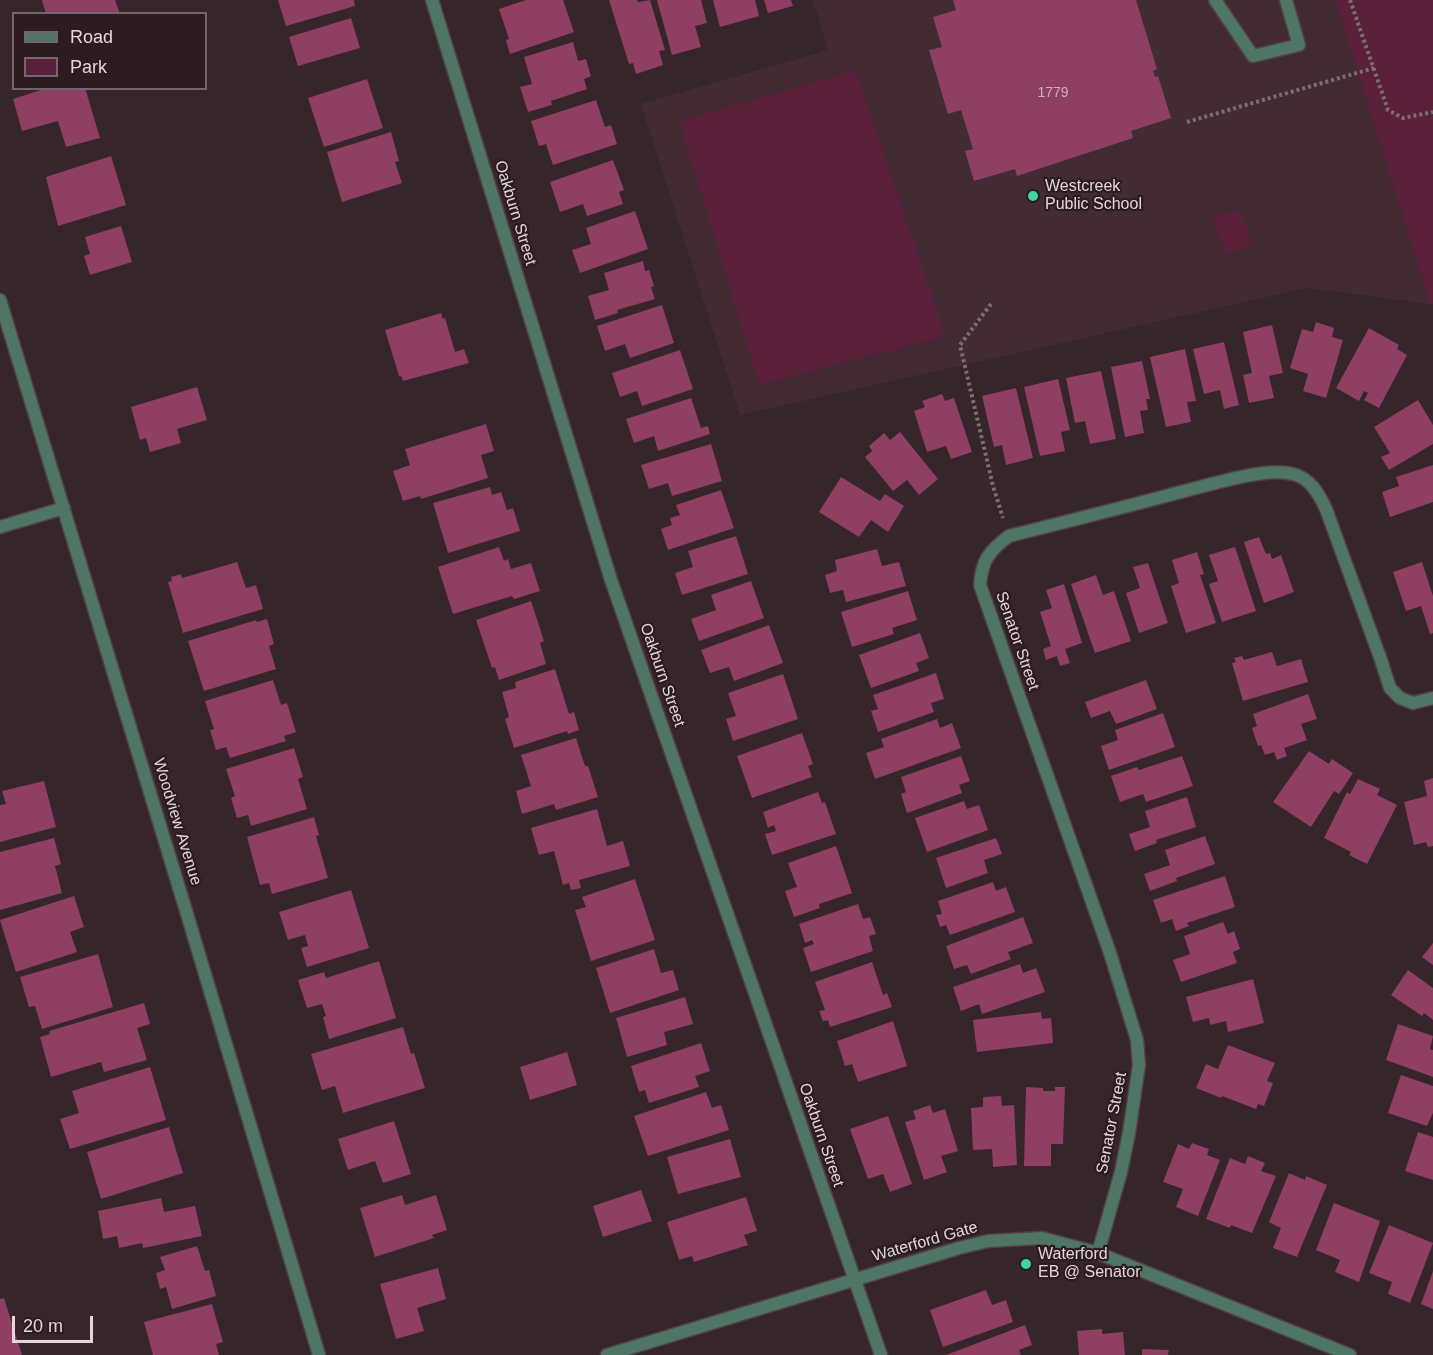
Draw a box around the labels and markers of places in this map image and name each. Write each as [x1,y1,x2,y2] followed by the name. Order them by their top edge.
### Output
[1045,177,1142,215] place label: Westcreek Public School
[1026,189,1040,203] marker: Westcreek Public School
[1038,1245,1141,1283] place label: Waterford EB @ Senator
[1019,1257,1033,1271] marker: Waterford EB @ Senator

